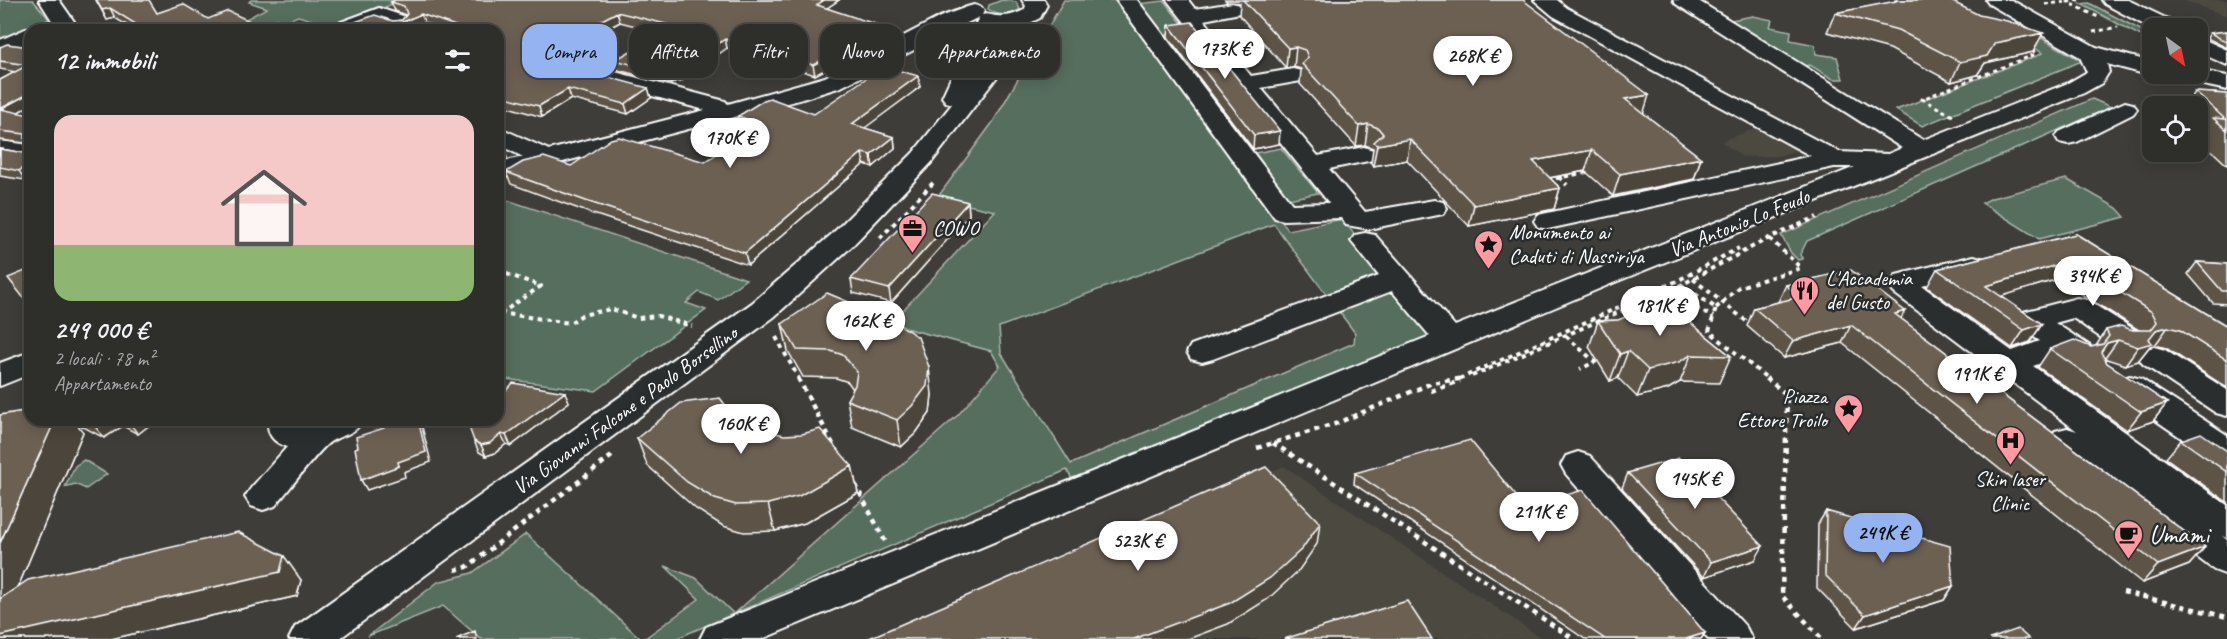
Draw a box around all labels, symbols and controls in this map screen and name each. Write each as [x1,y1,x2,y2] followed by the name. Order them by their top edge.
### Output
[2142,18,2208,84] north arrow
[2142,18,2208,162] map controls
[522,24,617,78] chip: Compra
[629,24,718,78] chip: Affitta
[730,24,808,78] chip: Filtri
[820,24,904,78] chip: Nuovo
[916,24,1060,78] chip: Appartamento
[1176,29,1274,80] pin: 173K €
[1200,36,1250,61] text: 173K €
[1424,36,1522,87] pin: 268K €
[1447,43,1499,68] text: 268K €
[54,44,155,77] text: 12 immobili
[441,44,474,77] icon: filters
[2142,96,2208,162] button: locate
[681,118,779,169] pin: 170K €
[705,125,755,150] text: 170K €
[210,154,318,262] icon: home
[1665,182,1814,263] street label: Via Antonio Lo Feudo
[896,212,928,254] office icon: COWO
[933,215,981,241] place label: COWO
[1509,219,1645,269] place label: Monumento ai Caduti di Nassiriya
[1472,228,1504,270] place icon: Monumento ai Caduti di Nassiriya
[2044,256,2142,307] pin: 394K €
[2068,263,2118,288] text: 394K €
[1826,265,1914,315] place label: L'Accademia del Gusto
[1789,274,1821,316] restaurant icon: L'Accademia del Gusto
[1611,286,1709,337] pin: 181K €
[1635,293,1686,318] text: 181K €
[817,301,915,352] pin: 162K €
[840,308,892,333] text: 162K €
[54,313,148,346] text: 249 000 €
[508,318,744,500] street label: Via Giovanni Falcone e Paolo Borsellino
[54,346,154,371] text: 2 locali · 78 m²
[1928,354,2026,405] pin: 191K €
[1952,361,2002,386] text: 191K €
[54,371,151,396] text: Appartamento
[1737,383,1830,433] place label: Piazza Ettore Troilo
[1832,392,1864,434] place icon: Piazza Ettore Troilo
[692,404,790,455] pin: 160K €
[715,411,767,436] text: 160K €
[1994,424,2026,466] hospital icon: Skin laser Clinic
[1646,459,1744,510] pin: 145K €
[1670,466,1720,491] text: 145K €
[1975,466,2047,516] place label: Skin laser Clinic
[1490,492,1588,543] pin: 211K €
[1514,499,1565,524] text: 211K €
[1834,513,1932,564] pin: 249K €
[2112,518,2144,560] cafe icon: Umami
[2149,518,2212,551] place label: Umami
[1858,520,1908,545] text: 249K €
[1089,521,1187,572] pin: 523K €
[1113,528,1163,553] text: 523K €

